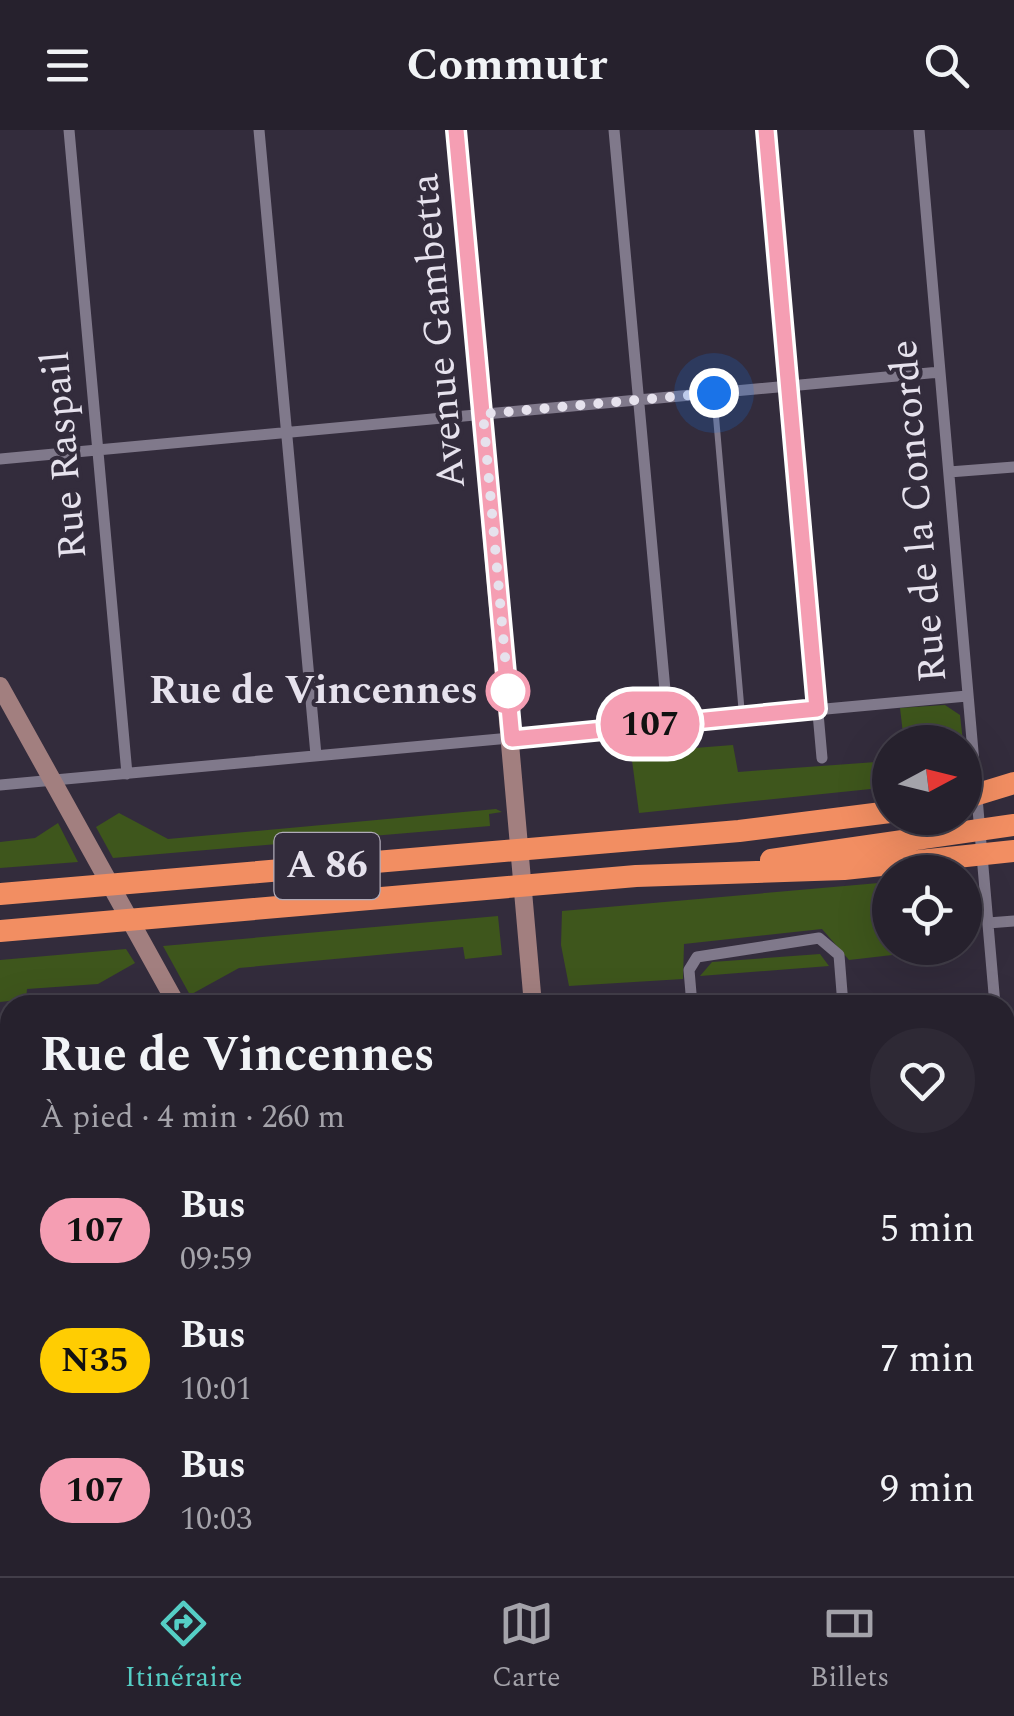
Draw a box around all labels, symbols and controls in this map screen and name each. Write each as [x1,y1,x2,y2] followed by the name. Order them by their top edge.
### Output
[407,31,607,100] text: Commutr
[40,38,95,93] icon: menu
[919,38,974,93] icon: search
[395,170,483,491] street label: Avenue Gambetta
[874,337,964,685] street label: Rue de la Concorde
[26,348,104,562] street label: Rue Raspail
[689,368,739,418] your location
[149,661,478,722] place label: Rue de Vincennes
[487,670,529,712] marker: Rue de Vincennes
[592,692,708,756] line badge: 107
[621,698,679,751] text: 107
[872,725,982,835] north arrow
[872,725,982,965] map controls
[274,833,380,899] road number: A 86
[872,855,982,965] button: locate
[40,1019,435,1092] text: Rue de Vincennes
[870,1028,975,1133] button: heart
[40,1093,345,1142] text: À pied · 4 min · 260 m
[180,1177,246,1235] text: Bus
[880,1201,975,1259] text: 5 min
[66,1204,124,1257] text: 107
[180,1235,252,1284] text: 09:59
[180,1307,246,1365] text: Bus
[880,1331,975,1389] text: 7 min
[61,1334,129,1387] text: N35
[180,1365,252,1414] text: 10:01
[180,1437,246,1495] text: Bus
[880,1461,975,1519] text: 9 min
[66,1464,124,1517] text: 107
[180,1495,252,1544] text: 10:03
[125,1596,243,1699] tab: Itinéraire
[492,1596,561,1699] tab: Carte
[810,1596,889,1699] tab: Billets

